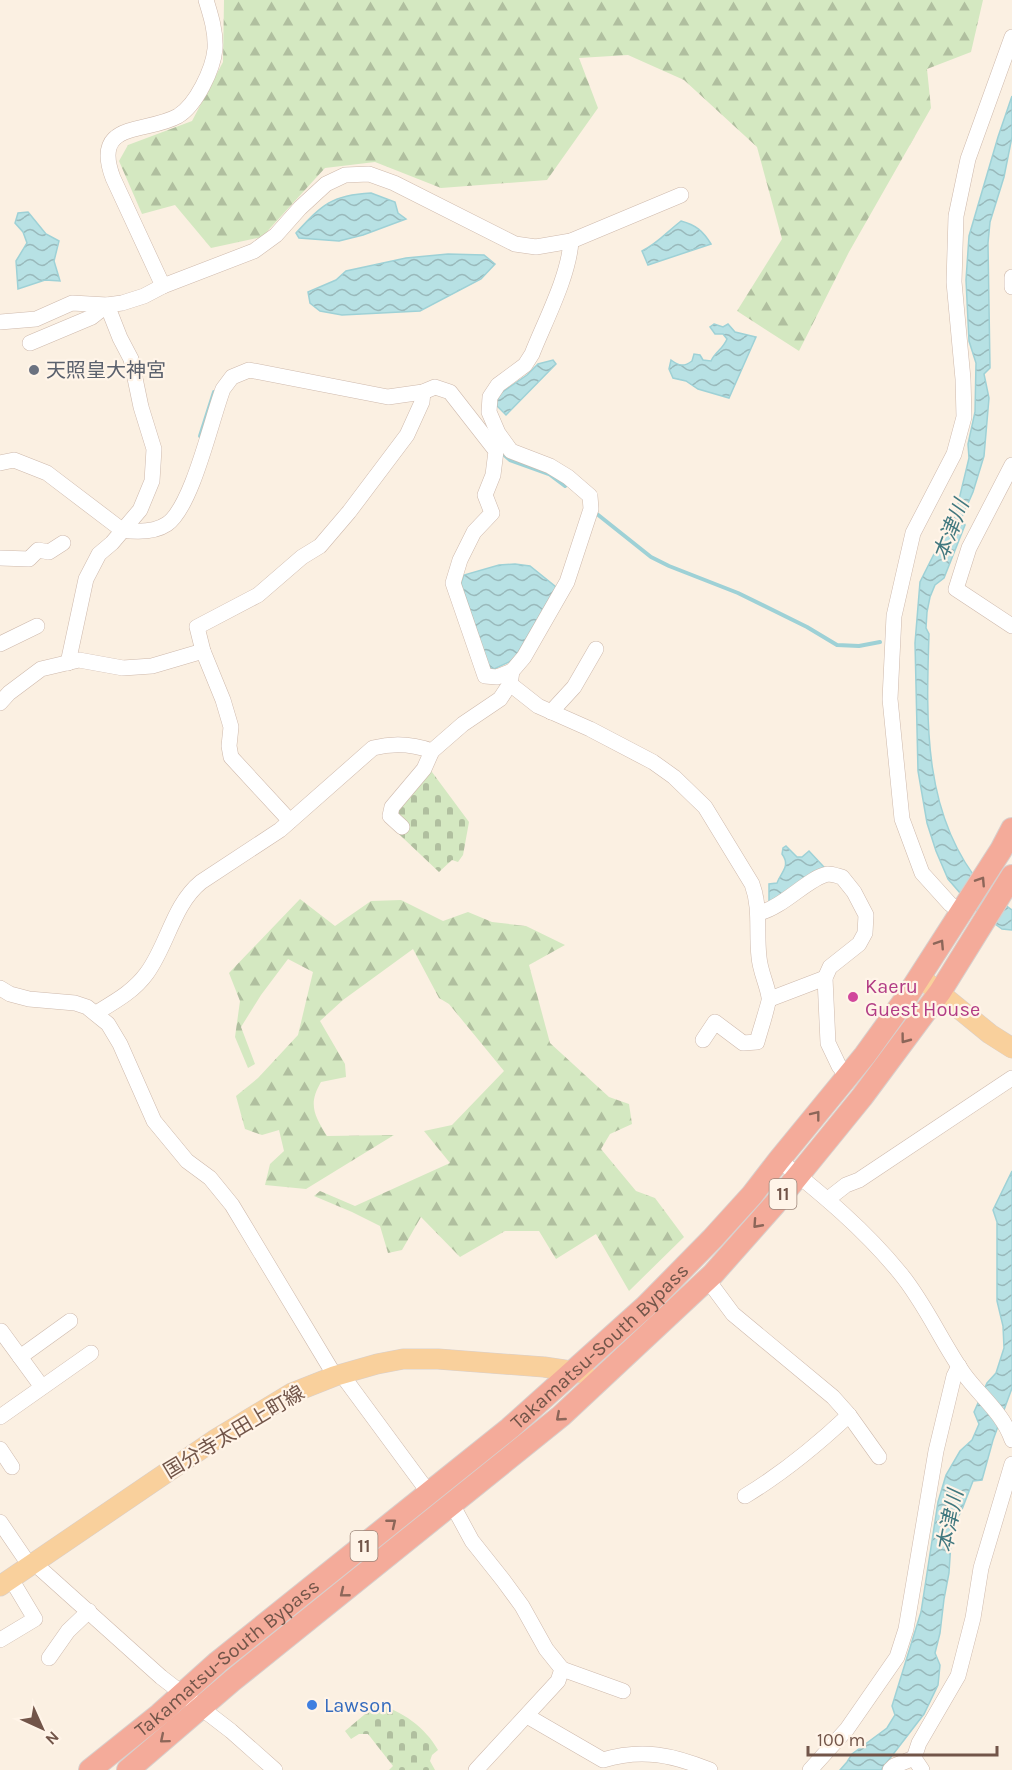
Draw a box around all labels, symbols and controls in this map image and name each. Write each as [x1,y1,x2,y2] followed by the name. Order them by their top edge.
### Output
[46,359,166,382] place label: 天照皇大神宮
[27,363,41,377] marker: 天照皇大神宮
[929,494,974,564] water label: 本津川
[974,877,986,887] one-way arrow
[933,940,945,950] one-way arrow
[865,975,980,1021] place label: Kaeru Guest House
[846,990,860,1004] marker: Kaeru Guest House
[901,1032,912,1043] one-way arrow
[809,1111,820,1122] one-way arrow
[770,1179,796,1209] road number: 11
[753,1217,764,1228] one-way arrow
[506,1259,693,1434] street label: Takamatsu-South Bypass
[160,1381,308,1483] street label: 国分寺太田上町線
[556,1409,567,1420] one-way arrow
[932,1486,968,1554] water label: 本津川
[385,1519,396,1530] one-way arrow
[350,1531,378,1561] road number: 11
[130,1574,324,1741] street label: Takamatsu-South Bypass
[340,1585,351,1596] one-way arrow
[324,1694,392,1717] place label: Lawson
[12,1698,72,1758] north arrow
[305,1698,319,1712] marker: Lawson
[808,1719,997,1757] scale bar
[41,1727,63,1749] text: N
[817,1729,865,1751] text: 100 m
[160,1732,171,1743] one-way arrow

